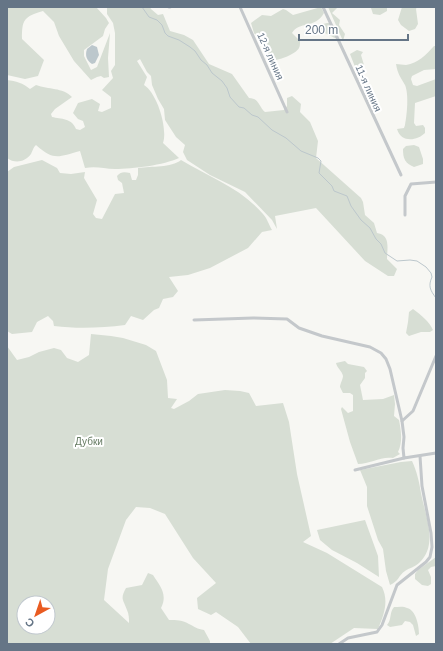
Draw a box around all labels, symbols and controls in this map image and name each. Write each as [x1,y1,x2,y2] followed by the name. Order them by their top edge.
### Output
[299,16,408,42] scale bar
[305,23,338,37] text: 200 m
[255,31,286,82] street label: 12-я линия
[353,63,384,113] street label: 11-я линия
[75,436,103,447] park label: Дубки
[16,595,56,635] north arrow
[23,615,36,630] text: С

